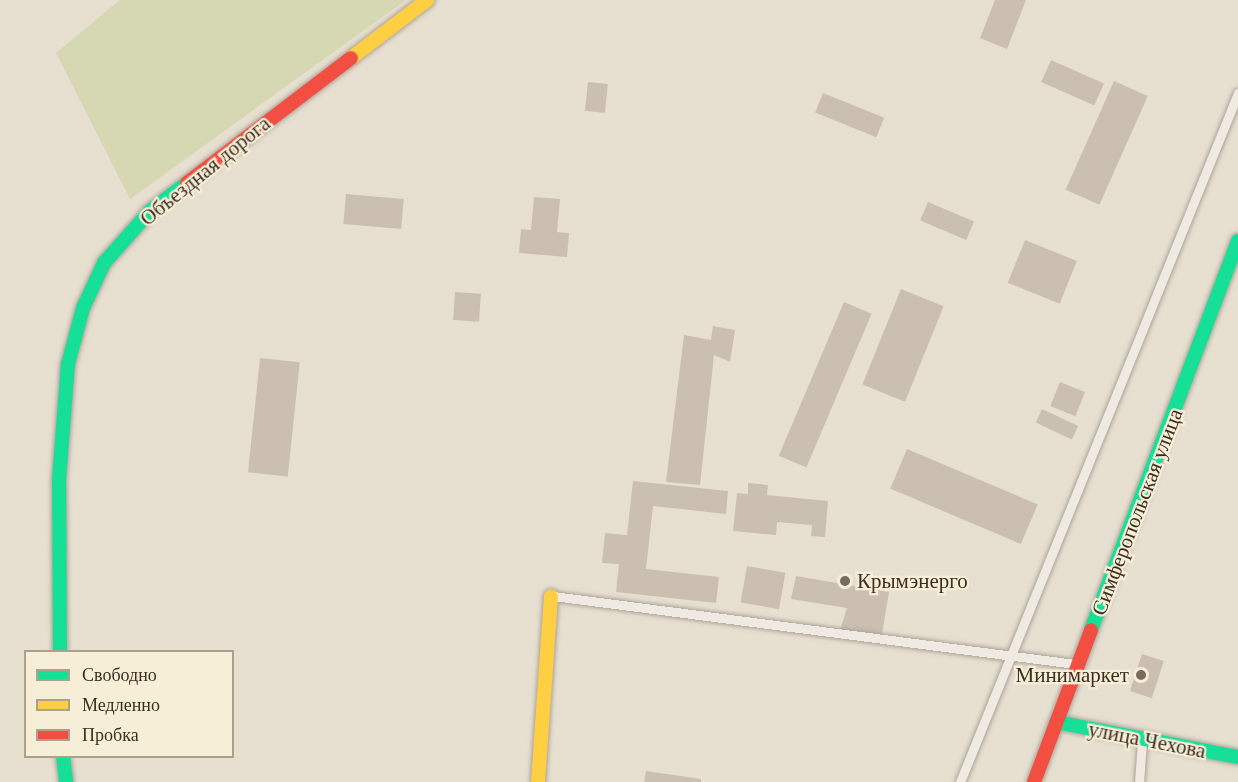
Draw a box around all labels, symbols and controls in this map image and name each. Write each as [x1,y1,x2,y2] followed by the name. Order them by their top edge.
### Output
[135,111,275,231] street label: Объездная дорога
[1086,405,1188,619] street label: Симферопольская улица
[857,568,968,594] place label: Крымэнерго
[838,574,852,588] marker: Крымэнерго
[24,650,234,758] legend
[1015,662,1129,688] place label: Минимаркет
[82,665,157,685] text: Свободно
[1134,668,1148,682] marker: Минимаркет
[82,695,160,715] text: Медленно
[1086,716,1208,764] street label: улица Чехова
[82,725,139,745] text: Пробка

